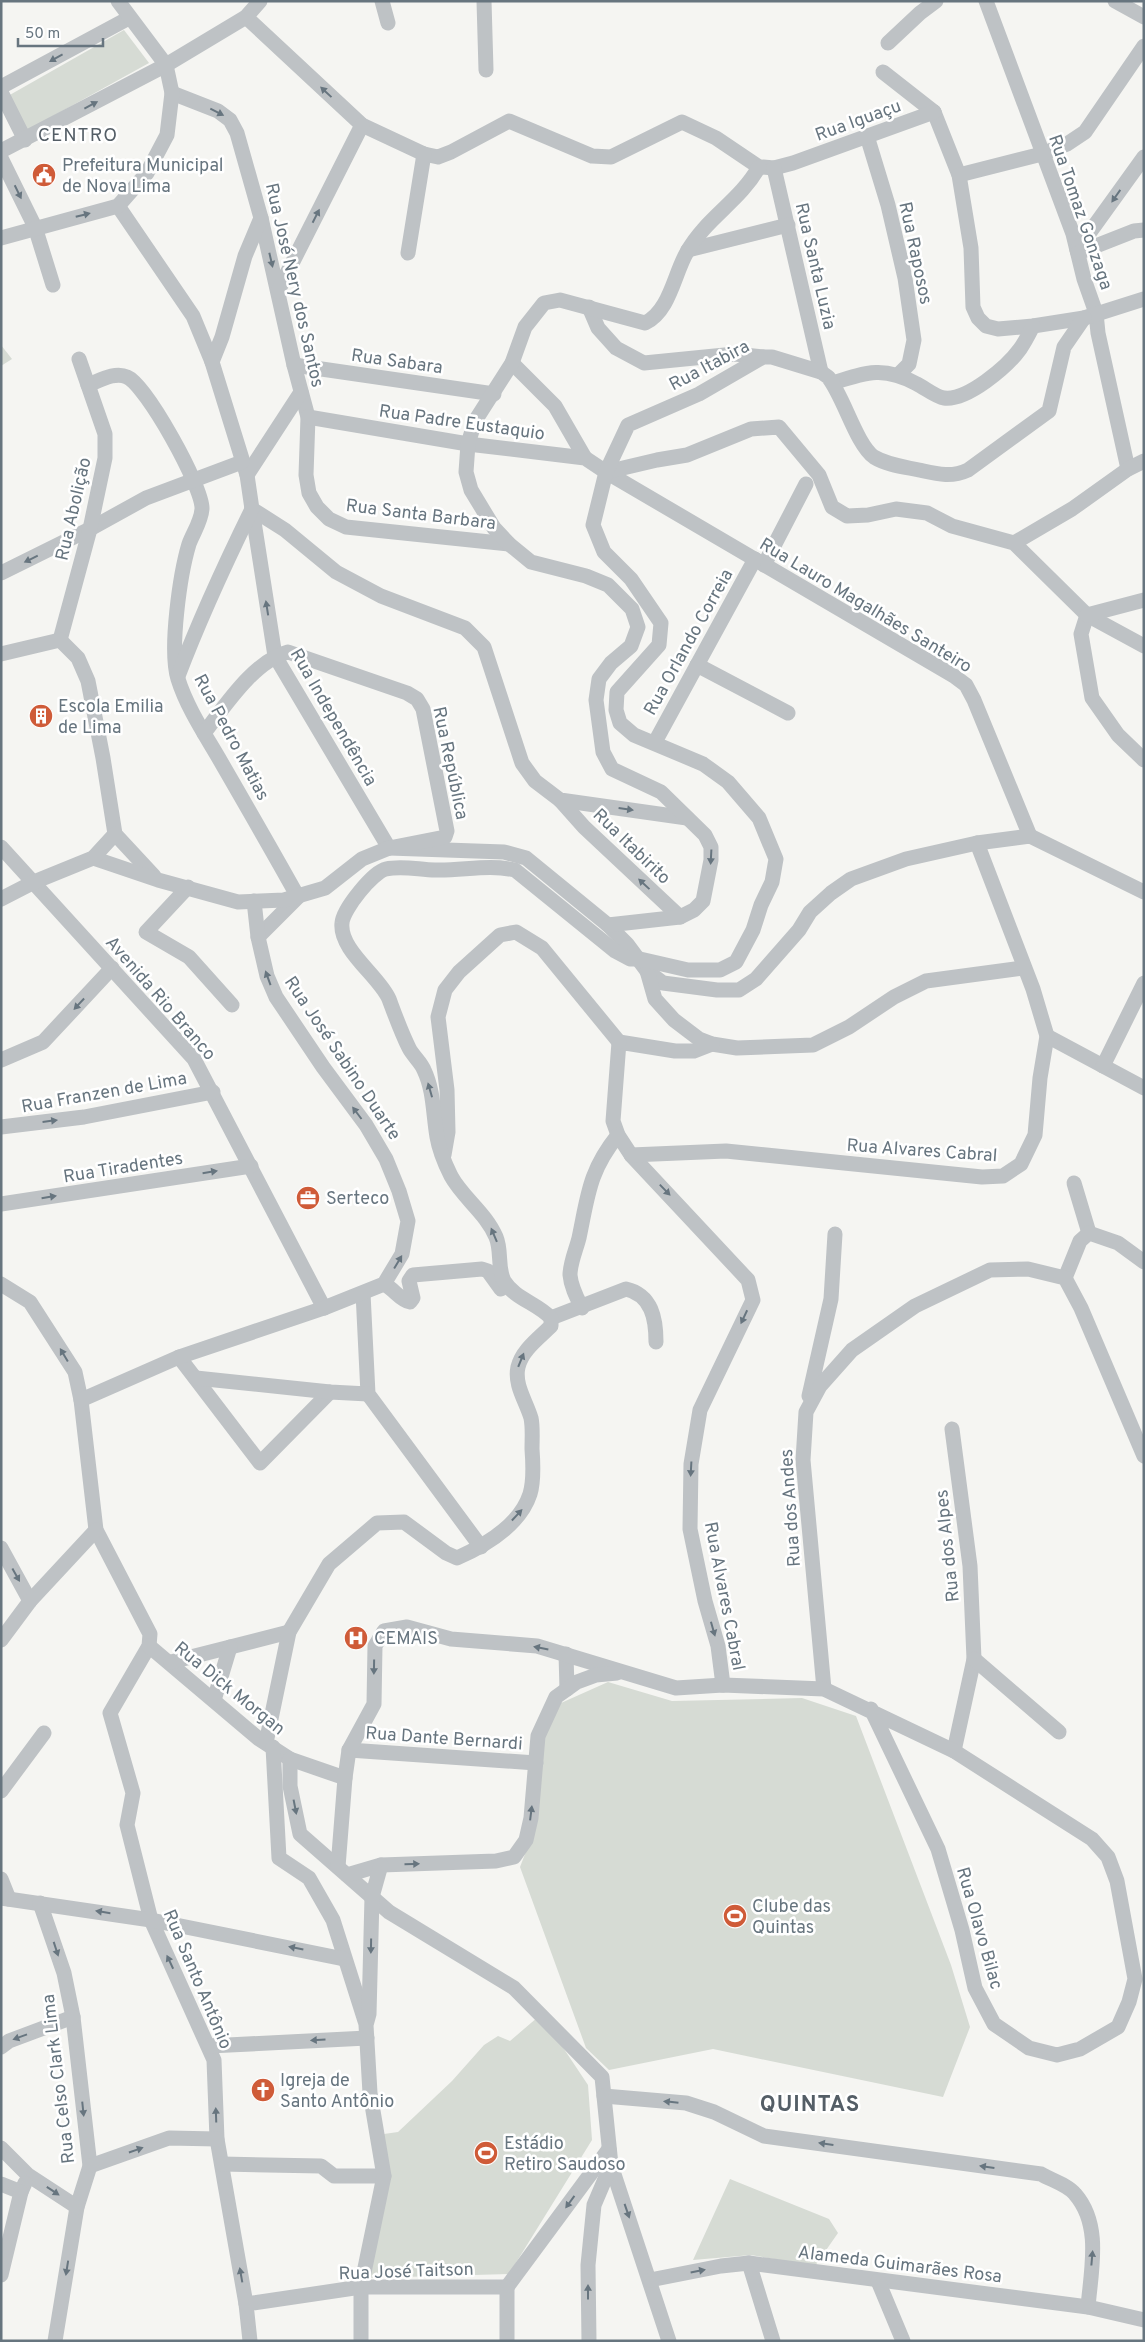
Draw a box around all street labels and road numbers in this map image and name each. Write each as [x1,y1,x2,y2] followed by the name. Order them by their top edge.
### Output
[812,95,905,148] street label: Rua Iguaçu
[1042,132,1117,293] street label: Rua Tomaz Gonzaga
[259,181,328,390] street label: Rua José Nery dos Santos
[892,200,937,307] street label: Rua Raposos
[789,201,840,332] street label: Rua Santa Luzia
[666,336,754,397] street label: Rua Itabira
[350,345,444,380] street label: Rua Sabara
[377,400,546,447] street label: Rua Padre Eustaquio
[51,455,98,563] street label: Rua Abolição
[344,495,497,536] street label: Rua Santa Barbara
[755,534,976,679] street label: Rua Lauro Magalhães Santeiro
[640,565,739,720] street label: Rua Orlando Correia
[284,645,381,791] street label: Rua Independência
[188,670,274,805] street label: Rua Pedro Matias
[426,705,473,822] street label: Rua República
[587,804,675,890] street label: Rua Itabirito
[100,932,220,1066] street label: Avenida Rio Branco
[278,972,405,1145] street label: Rua José Sabino Duarte
[20,1068,189,1119] street label: Rua Franzen de Lima
[846,1135,998,1168] street label: Rua Alvares Cabral
[62,1148,185,1189] street label: Rua Tiradentes
[776,1448,807,1568] street label: Rua dos Andes
[931,1488,966,1603] street label: Rua dos Alpes
[698,1520,749,1673] street label: Rua Alvares Cabral
[169,1637,289,1741] street label: Rua Dick Morgan
[364,1723,523,1756] street label: Rua Dante Bernardi
[950,1865,1007,1992] street label: Rua Olavo Bilac
[157,1906,236,2053] street label: Rua Santo Antônio
[38,1993,81,2165] street label: Rua Celso Clark Lima
[796,2242,1003,2289] street label: Alameda Guimarães Rosa
[338,2259,474,2286] street label: Rua José Taitson

